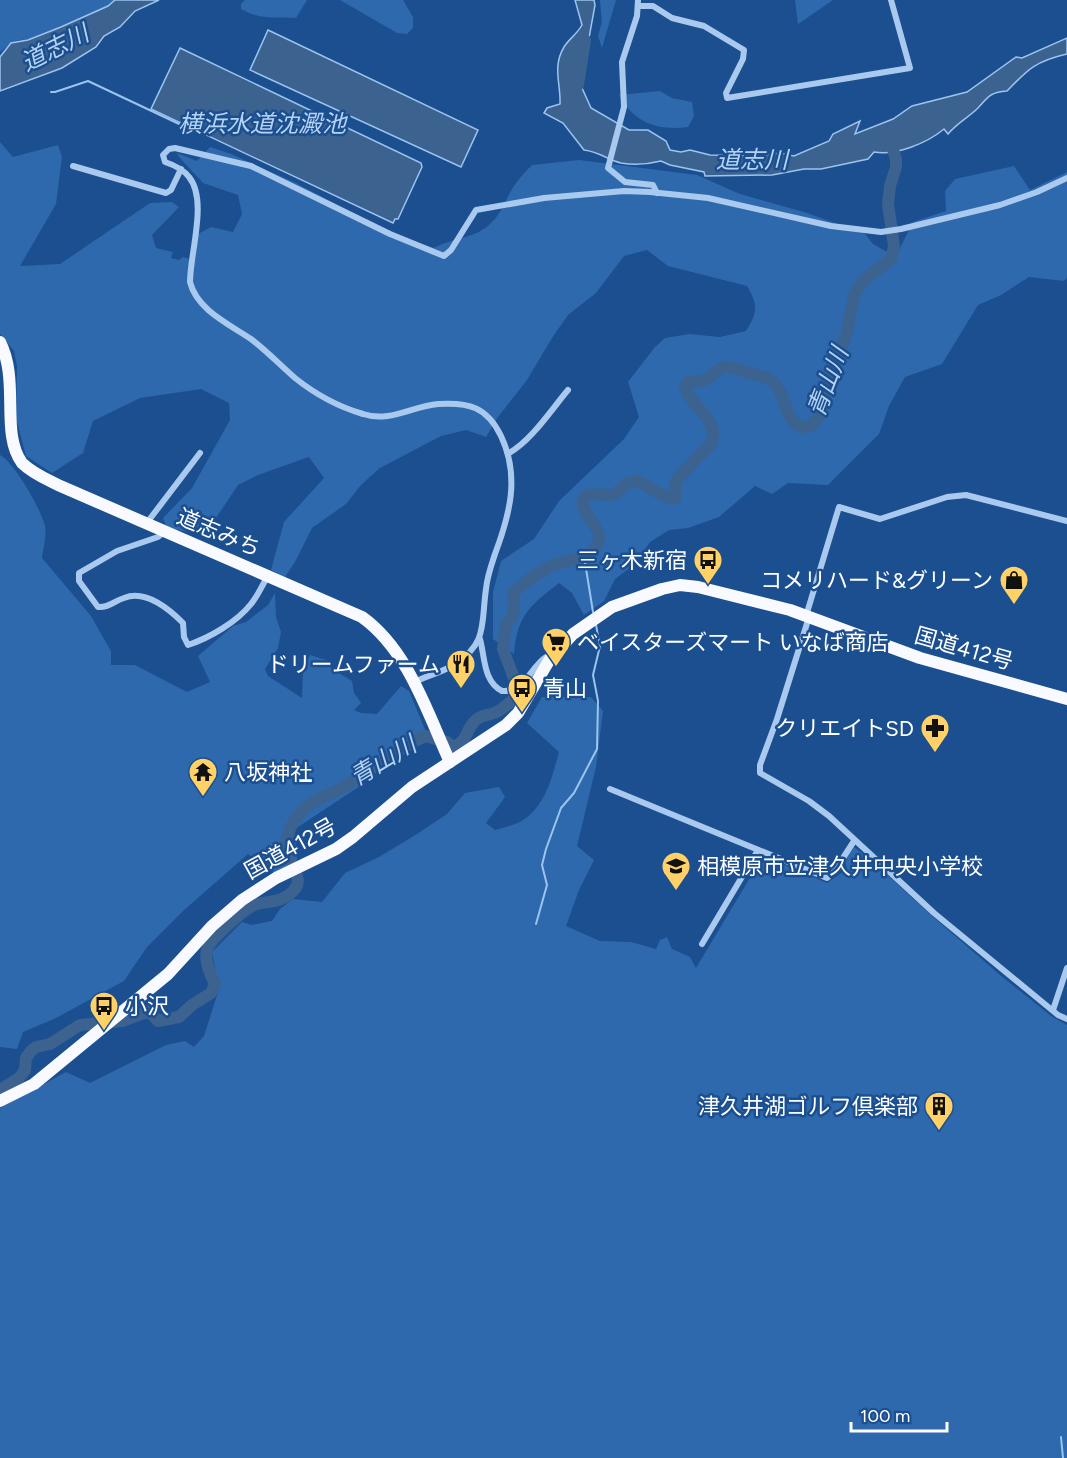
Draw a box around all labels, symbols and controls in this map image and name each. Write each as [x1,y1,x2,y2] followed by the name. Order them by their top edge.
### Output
[16,17,96,77] water label: 道志川
[178,109,348,138] water label: 横浜水道沈澱池
[716,145,791,174] water label: 道志川
[801,340,855,421] water label: 青山川
[173,503,265,562] street label: 道志みち
[692,544,724,586] bus stop icon: 三ヶ木新宿
[577,547,687,574] place label: 三ヶ木新宿
[998,564,1030,606] shop icon: コメリハード&グリーン
[760,567,993,594] place label: コメリハード&グリーン
[912,622,1016,675] street label: 国道412号
[540,626,572,668] supermarket icon: ベイスターズマート いなば商店
[577,629,889,656] place label: ベイスターズマート いなば商店
[445,648,477,690] restaurant icon: ドリームファーム
[267,651,440,678] place label: ドリームファーム
[506,672,538,714] bus stop icon: 青山
[543,675,587,702] place label: 青山
[919,712,951,754] pharmacy icon: クリエイトSD
[775,715,914,742] place label: クリエイトSD
[344,728,424,792] water label: 青山川
[187,756,219,798] temple icon: 八坂神社
[224,759,312,786] place label: 八坂神社
[240,812,341,885] street label: 国道412号
[660,850,692,892] school or university icon: 相模原市立津久井中央小学校
[697,853,983,880] place label: 相模原市立津久井中央小学校
[88,990,120,1032] bus stop icon: 小沢
[125,993,169,1020] place label: 小沢
[923,1090,955,1132] building icon: 津久井湖ゴルフ倶楽部
[698,1093,918,1120] place label: 津久井湖ゴルフ倶楽部
[851,1395,947,1433] scale bar
[860,1405,910,1427] text: 100 m

